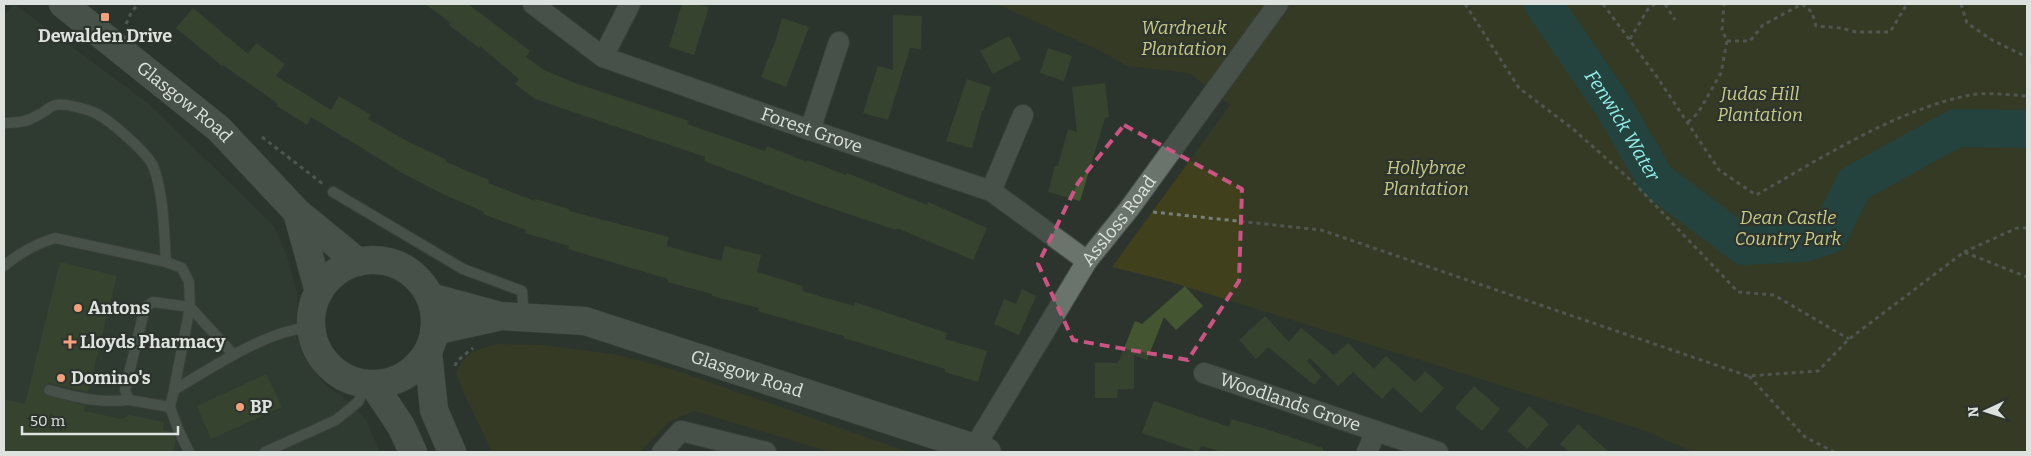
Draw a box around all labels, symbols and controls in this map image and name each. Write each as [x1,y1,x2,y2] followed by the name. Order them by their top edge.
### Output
[99,11,111,23] marker: Dewalden Drive
[1141,17,1227,60] park label: Wardneuk Plantation
[38,25,172,47] place label: Dewalden Drive
[132,56,237,147] street label: Glasgow Road
[1580,65,1665,186] water label: Fenwick Water
[1717,83,1803,126] park label: Judas Hill Plantation
[758,103,865,158] street label: Forest Grove
[1383,157,1469,200] park label: Hollybrae Plantation
[1077,171,1161,270] street label: Assloss Road
[1735,207,1842,250] park label: Dean Castle Country Park
[88,297,150,319] place label: Antons
[72,302,84,314] marker: Antons
[80,331,227,353] place label: Lloyds Pharmacy
[64,336,76,348] marker: Lloyds Pharmacy
[688,345,806,402] street label: Glasgow Road
[71,367,151,389] place label: Domino's
[1217,368,1364,436] street label: Woodlands Grove
[55,372,67,384] marker: Domino's
[1961,386,2011,436] north arrow
[250,396,272,418] place label: BP
[234,401,246,413] marker: BP
[22,404,179,436] scale bar
[1965,406,1982,418] text: N
[30,412,66,430] text: 50 m

